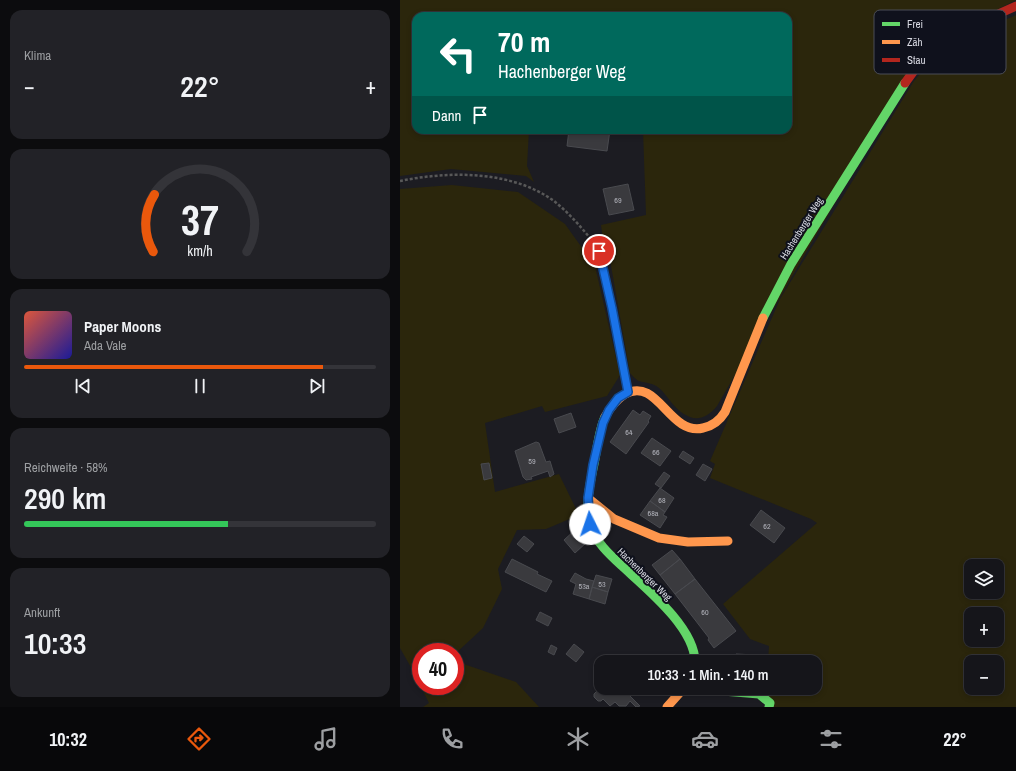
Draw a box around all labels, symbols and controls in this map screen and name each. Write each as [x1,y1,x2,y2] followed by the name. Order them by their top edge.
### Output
[874,10,1006,74] legend
[907,17,923,31] text: Frei
[498,23,550,61] text: 70 m
[432,28,484,80] icon: left
[907,35,923,49] text: Zäh
[24,47,51,64] text: Klima
[907,53,926,67] text: Stau
[498,59,626,84] text: Hachenberger Weg
[180,66,220,106] text: 22°
[24,71,35,101] text: −
[365,71,376,101] text: +
[469,104,491,126] icon: arrive
[432,105,461,126] text: Dann
[181,192,219,248] text: 37
[777,194,826,262] street label: Hachenberger Weg
[614,195,622,205] house number: 69
[582,234,616,268] pin
[588,240,610,262] icon: arrive
[187,241,213,260] text: km/h
[84,316,161,337] text: Paper Moons
[84,337,126,354] text: Ada Vale
[72,375,94,397] icon: previous
[189,375,211,397] icon: pause
[306,375,328,397] icon: next
[625,427,633,437] house number: 64
[652,447,660,457] house number: 66
[528,456,536,466] house number: 59
[24,459,108,476] text: Reichweite · 58%
[24,478,106,518] text: 290 km
[658,495,666,505] house number: 68
[569,503,611,545] position arrow
[648,508,659,518] house number: 68a
[763,521,771,531] house number: 62
[615,545,675,604] street label: Hachenberger Weg
[964,559,1004,695] map controls
[964,559,1004,599] button: layers
[598,579,606,589] house number: 53
[579,581,590,591] house number: 53a
[24,604,60,621] text: Ankunft
[701,607,709,617] house number: 60
[964,607,1004,647] button: +
[24,623,86,663] text: 10:33
[412,643,464,695] speed limit sign: 40
[964,655,1004,695] button: −
[647,664,769,685] text: 10:33 · 1 Min. · 140 m
[185,725,213,753] icon: directions
[312,725,340,753] icon: music
[438,725,466,753] icon: phone
[564,725,592,753] icon: climate
[691,725,719,753] icon: car
[817,725,845,753] icon: filters
[49,727,87,752] text: 10:32
[943,727,967,752] text: 22°

